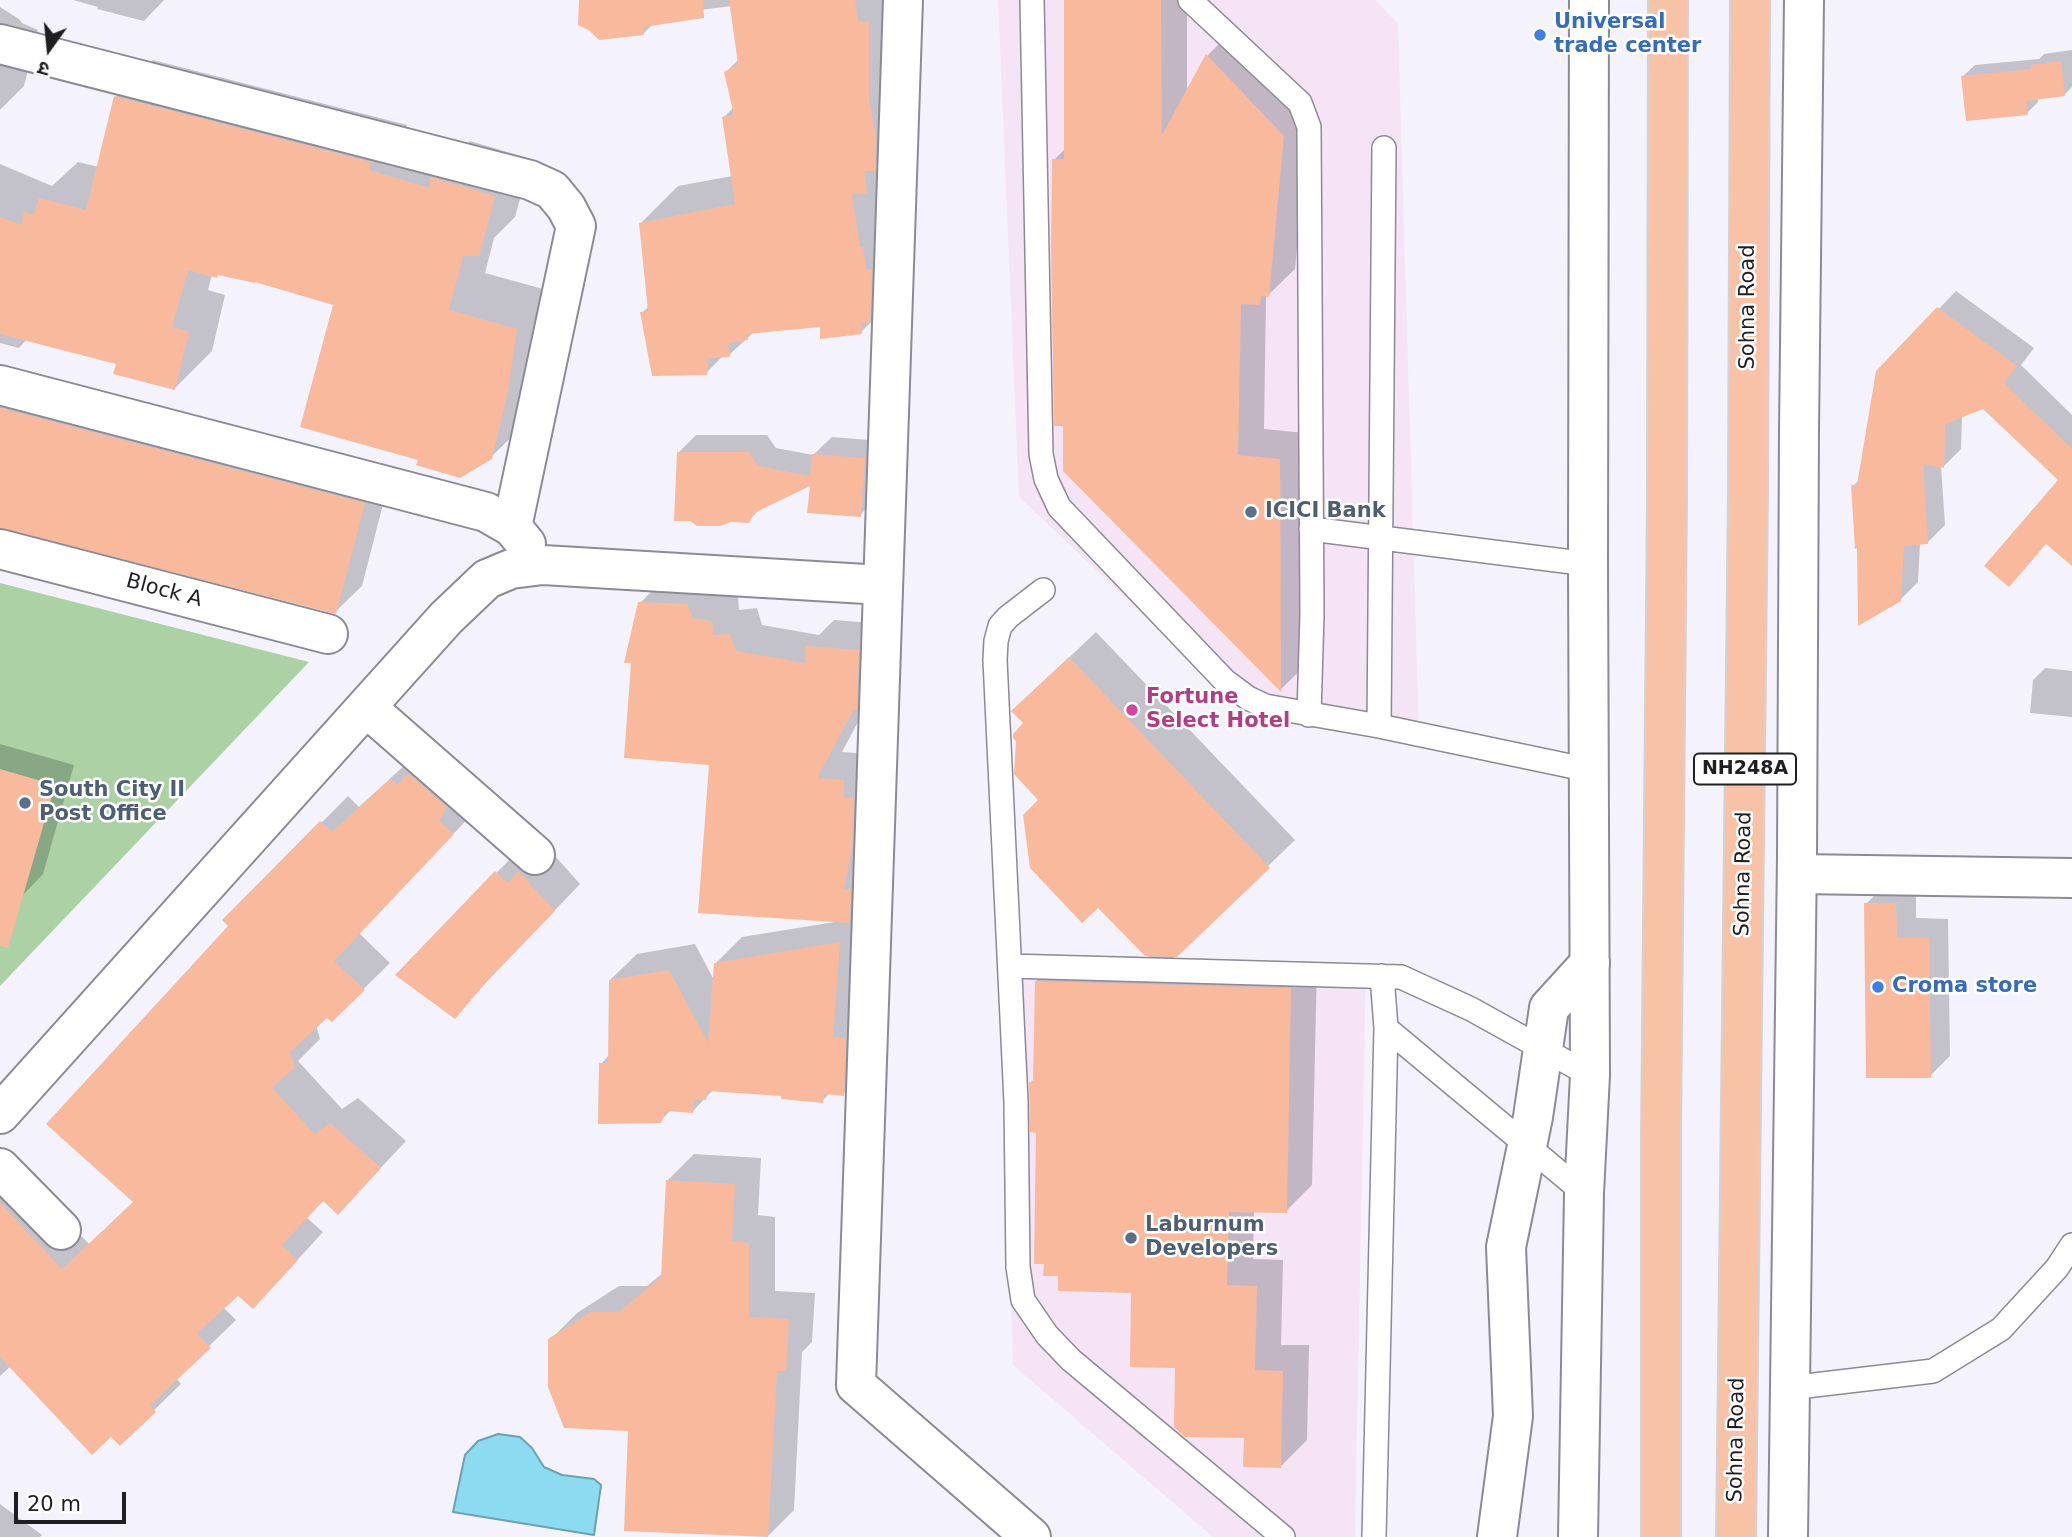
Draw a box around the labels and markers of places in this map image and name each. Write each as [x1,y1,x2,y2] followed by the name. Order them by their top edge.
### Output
[1554,10,1701,60] place label: Universal trade center
[1532,27,1548,43] marker: Universal trade center
[1265,499,1386,525] place label: ICICI Bank
[1243,504,1259,520] marker: ICICI Bank
[1146,685,1290,735] place label: Fortune Select Hotel
[1124,702,1140,718] marker: Fortune Select Hotel
[39,778,185,828] place label: South City II Post Office
[17,795,33,811] marker: South City II Post Office
[1892,974,2037,1000] place label: Croma store
[1870,979,1886,995] marker: Croma store
[1145,1213,1278,1263] place label: Laburnum Developers
[1123,1230,1139,1246] marker: Laburnum Developers

